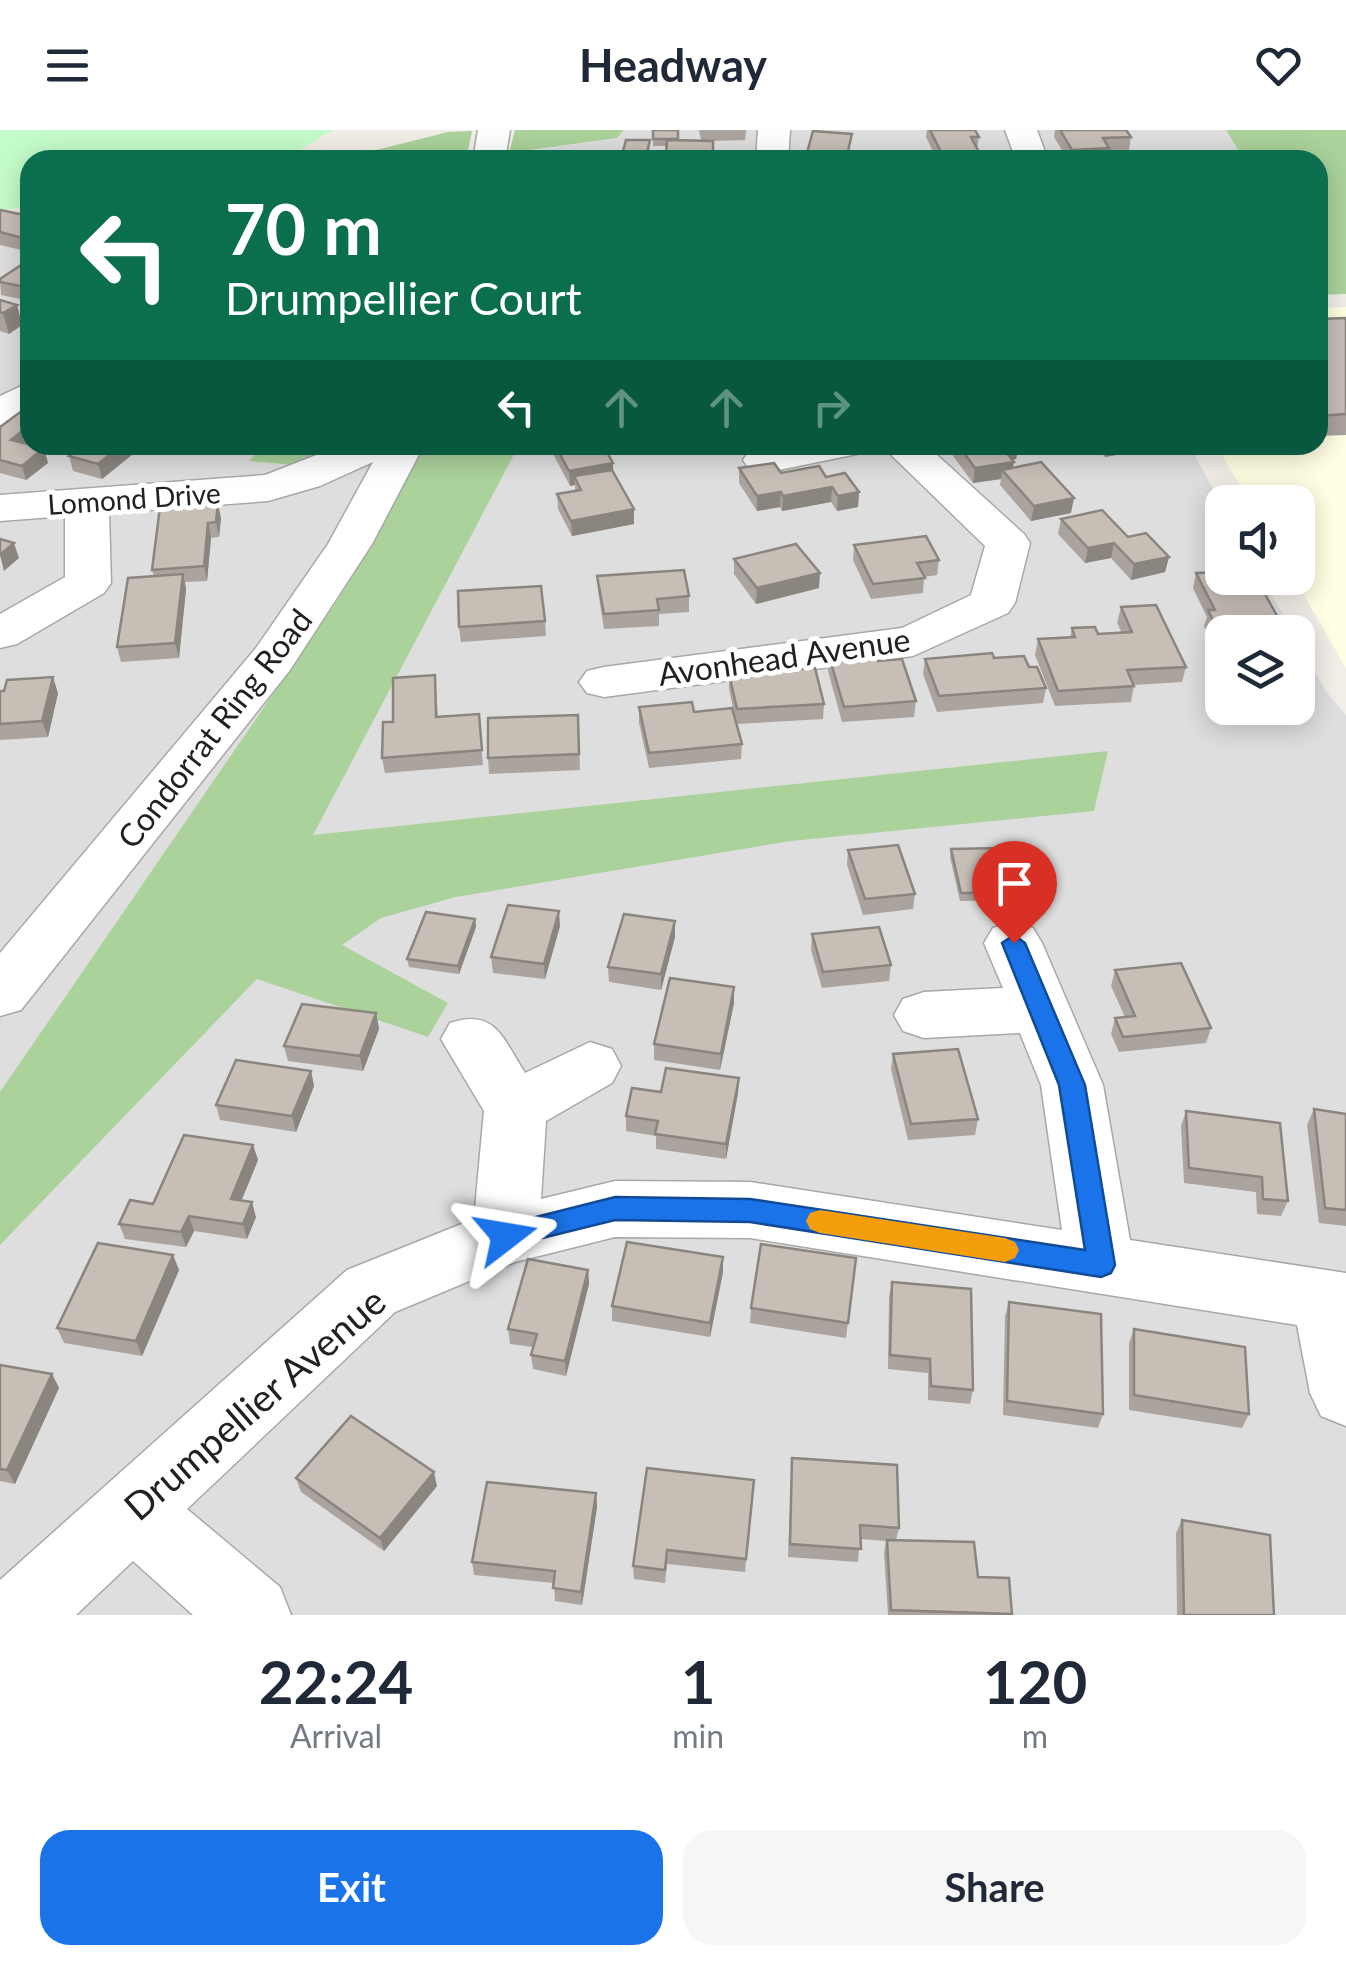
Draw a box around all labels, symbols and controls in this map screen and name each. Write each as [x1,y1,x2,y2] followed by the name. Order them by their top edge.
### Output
[40,38,95,93] icon: menu
[579,38,767,92] text: Headway
[1251,38,1306,93] icon: heart
[225,186,382,270] text: 70 m
[60,190,190,320] icon: left
[225,271,582,325] text: Drumpellier Court
[489,380,544,435] icon: left
[594,380,649,435] icon: ahead
[699,380,754,435] icon: ahead
[804,380,859,435] icon: right
[46,475,222,521] street label: Lomond Drive
[1205,485,1315,725] map controls
[1205,485,1315,595] button: sound
[109,601,319,855] street label: Condorrat Ring Road
[1205,615,1315,725] button: layers
[655,619,913,693] street label: Avonhead Avenue
[972,841,1057,944] pin
[987,856,1042,911] icon: arrive
[454,1184,558,1288] position arrow
[114,1277,394,1529] street label: Drumpellier Avenue
[259,1645,413,1717] text: 22:24
[681,1645,716,1717] text: 1
[983,1645,1087,1717] text: 120
[290,1716,382,1755] text: Arrival
[672,1716,724,1755] text: min
[1022,1716,1048,1755] text: m
[40,1830,663,1945] button: Exit
[683,1830,1306,1945] button: Share

